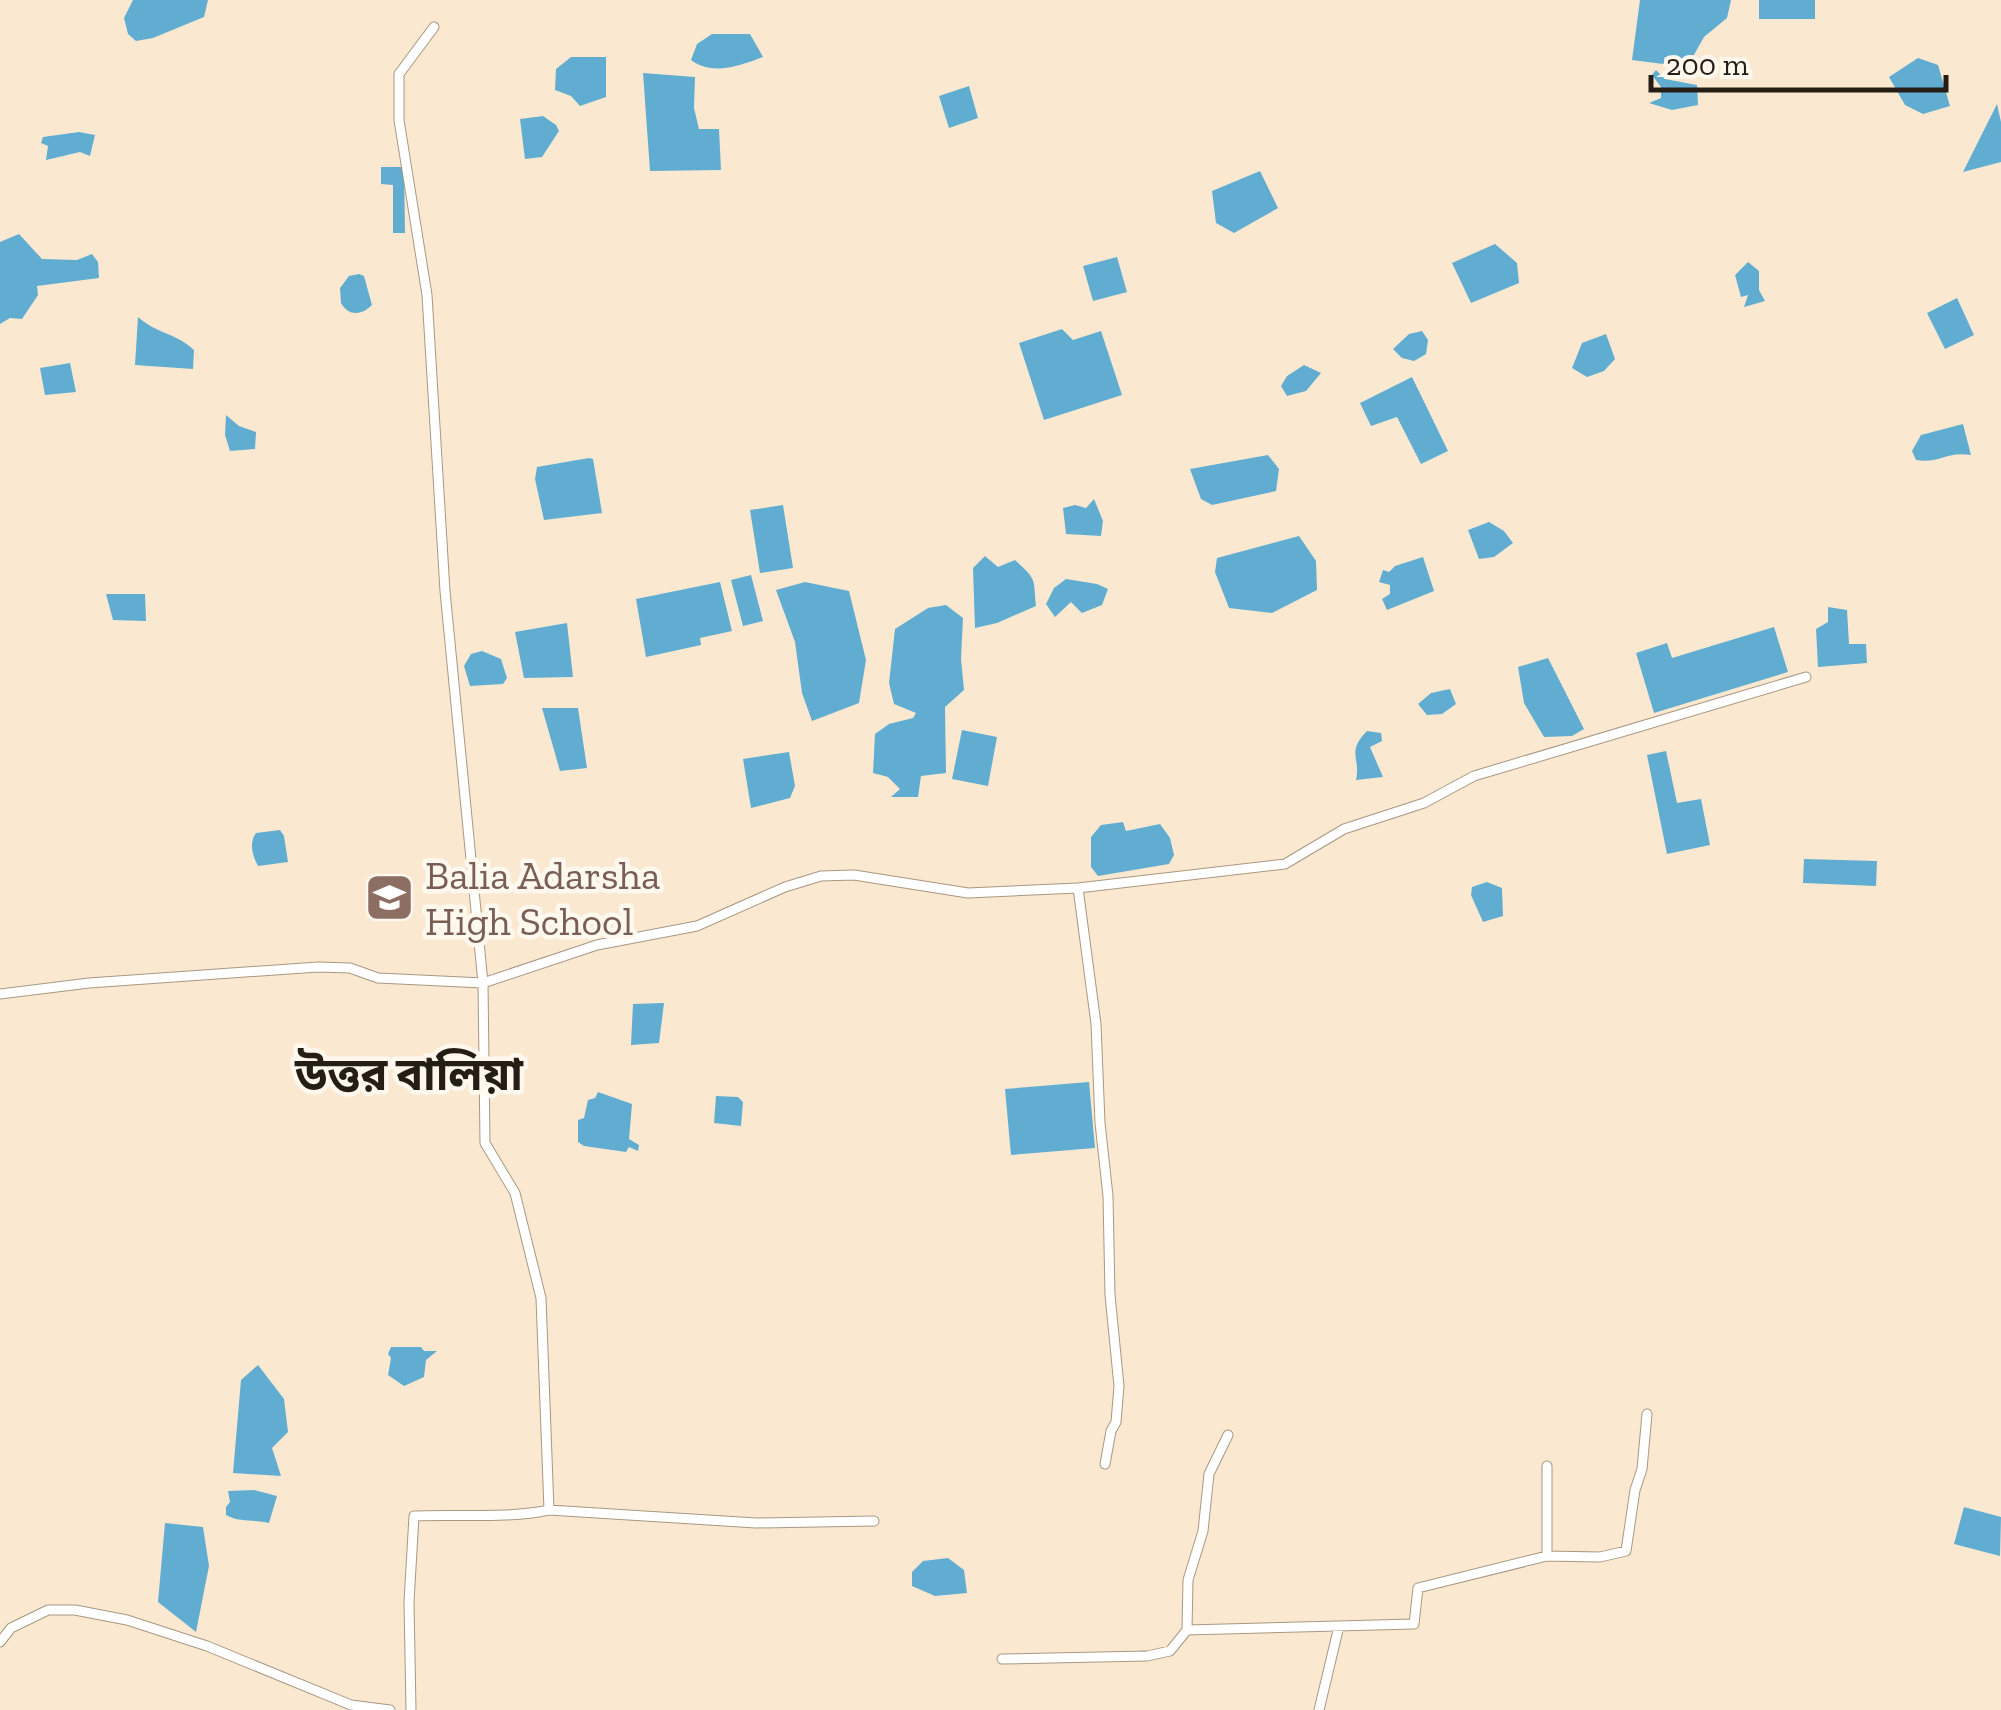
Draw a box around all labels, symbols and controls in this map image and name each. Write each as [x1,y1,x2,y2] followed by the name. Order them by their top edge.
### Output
[1651,30,1946,92] scale bar
[1666,47,1749,83] text: 200 m
[425,851,660,945] place label: Balia Adarsha High School
[364,872,416,924] school or university icon: Balia Adarsha High School
[294,1048,524,1102] district label: উত্তর বালিয়া

